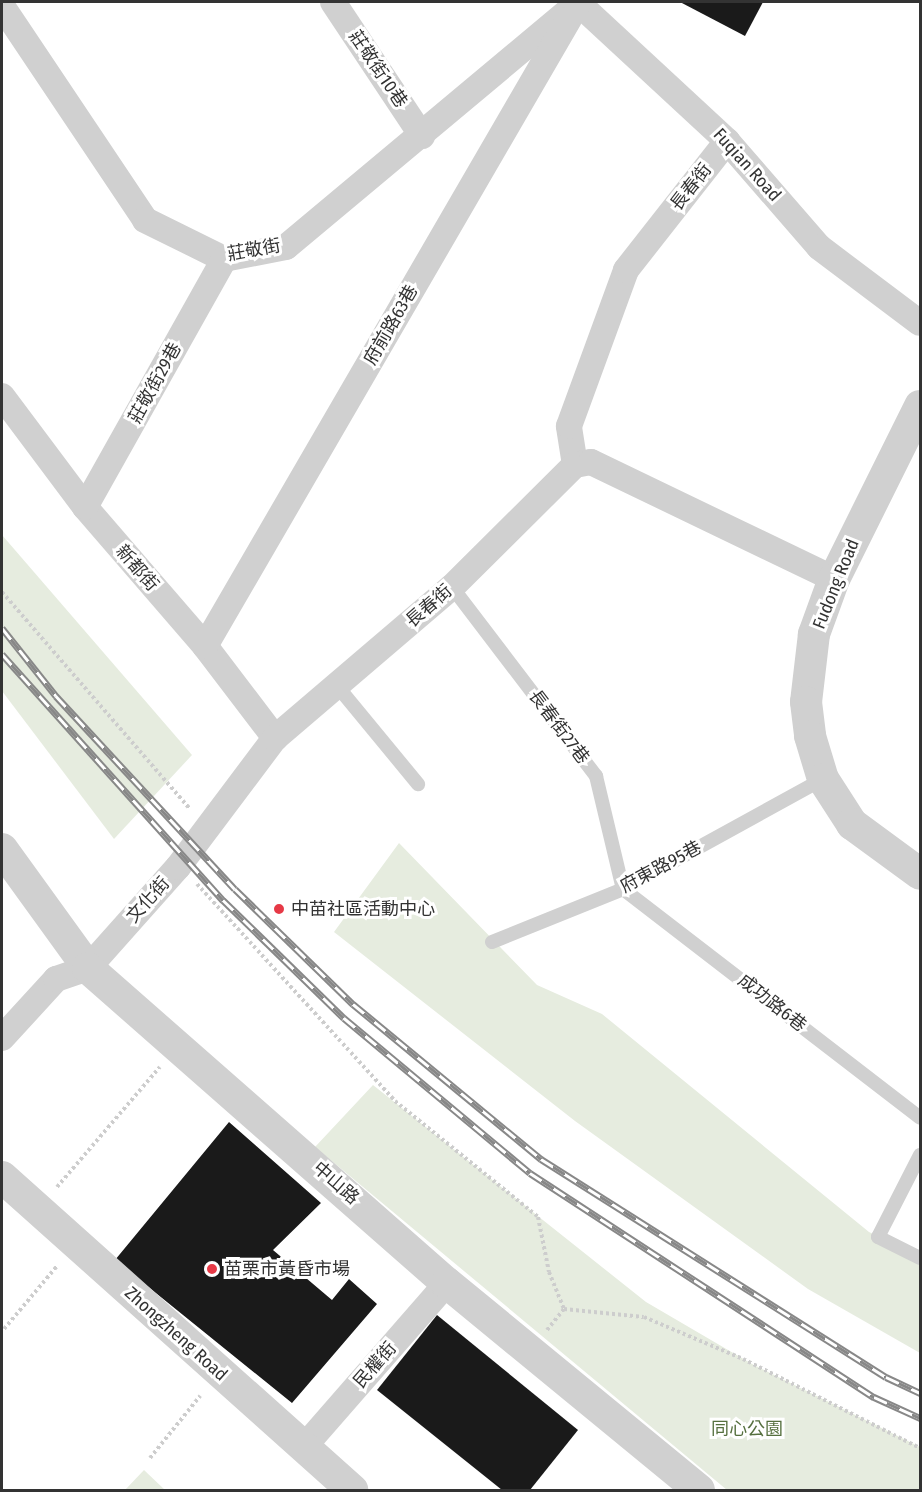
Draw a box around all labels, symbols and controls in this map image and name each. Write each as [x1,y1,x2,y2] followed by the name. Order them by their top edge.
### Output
[344,26,412,112] street label: 莊敬街10巷
[709,124,785,206] street label: Fuqian Road
[666,159,716,215] street label: 長春街
[226,235,282,265] street label: 莊敬街
[359,281,423,369] street label: 府前路63巷
[124,339,186,427] street label: 莊敬街29巷
[808,536,864,632] street label: Fudong Road
[111,541,163,595] street label: 新都街
[402,580,456,632] street label: 長春街
[524,686,594,768] street label: 長春街27巷
[617,837,705,897] street label: 府東路95巷
[122,873,174,927] street label: 文化街
[291,898,435,920] place label: 中苗社區活動中心
[272,902,286,916] marker: 中苗社區活動中心
[733,970,811,1036] street label: 成功路6巷
[309,1157,363,1209] street label: 中山路
[224,1258,350,1280] place label: 苗栗市黃昏市場
[205,1262,219,1276] marker: 苗栗市黃昏市場
[120,1282,232,1386] street label: Zhongzheng Road
[349,1338,401,1392] street label: 民權街
[711,1418,783,1440] park label: 同心公園

